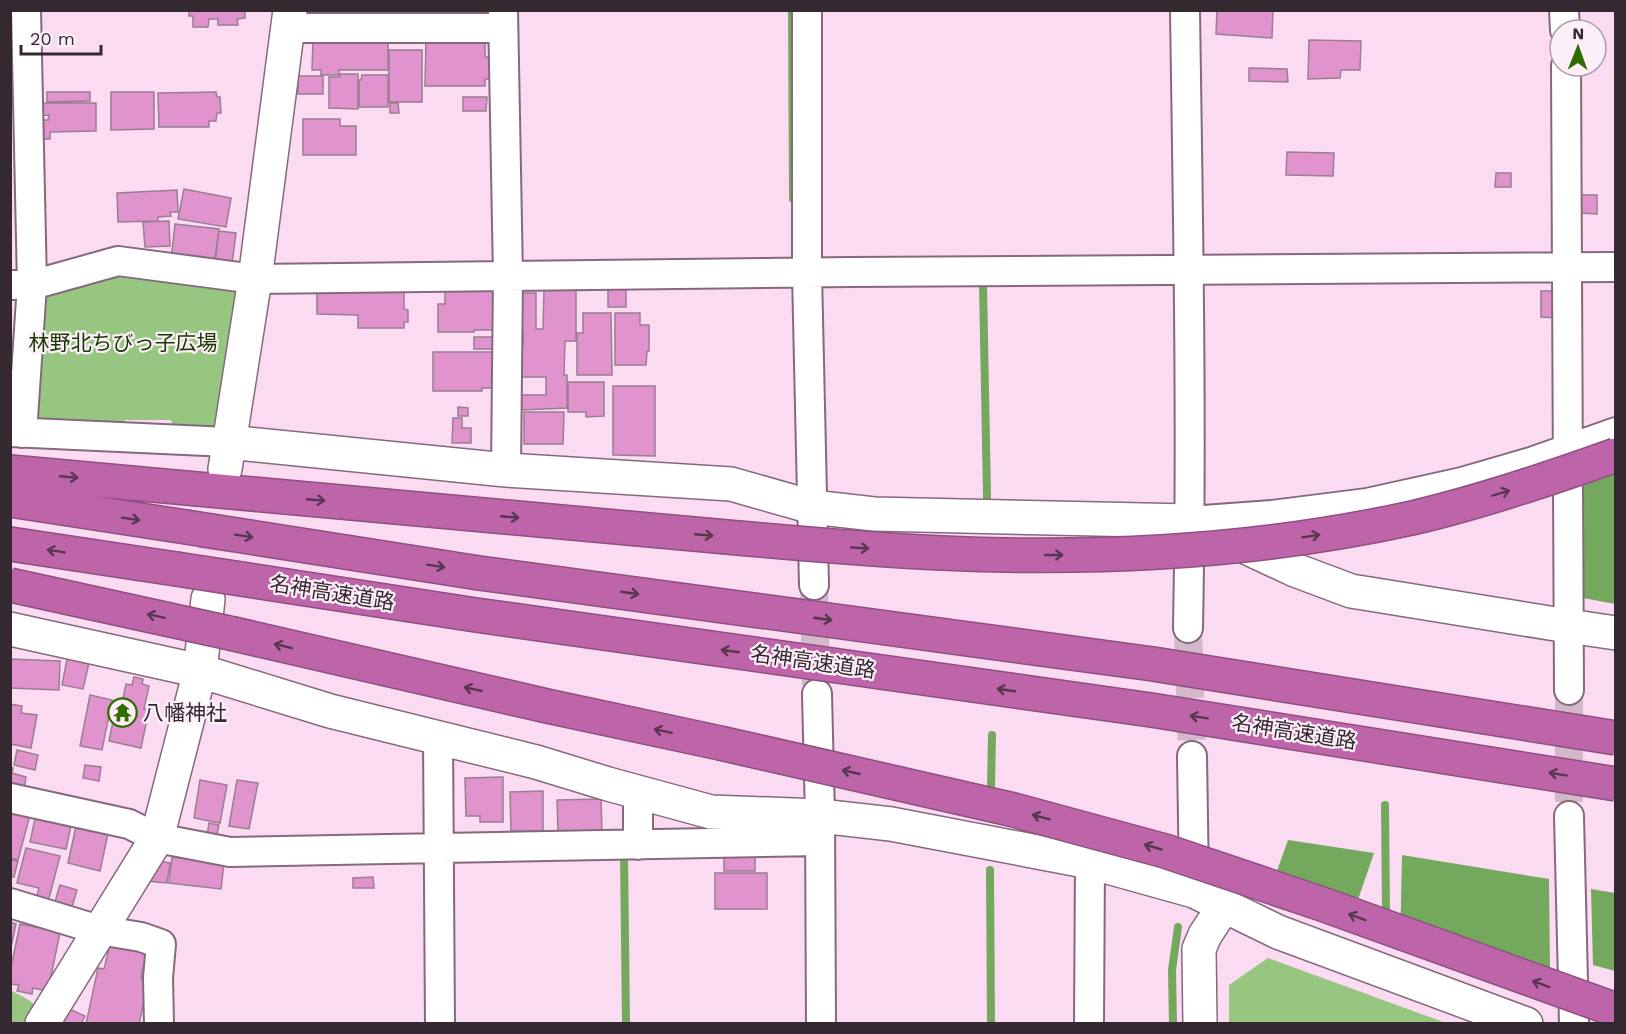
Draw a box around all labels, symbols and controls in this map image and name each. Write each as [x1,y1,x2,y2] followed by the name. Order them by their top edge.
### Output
[21,18,100,56] scale bar
[1548,18,1608,78] north arrow
[1572,24,1584,43] text: N
[30,28,75,49] text: 20 m
[29,330,218,355] park label: 林野北ちびっ子広場
[58,472,78,483] one-way arrow
[1491,487,1510,498] one-way arrow
[305,495,325,506] one-way arrow
[499,512,519,523] one-way arrow
[120,513,140,524] one-way arrow
[694,530,713,541] one-way arrow
[1301,530,1321,541] one-way arrow
[233,531,253,542] one-way arrow
[849,542,869,553] one-way arrow
[47,545,67,556] one-way arrow
[1044,549,1064,561] one-way arrow
[426,561,446,572] one-way arrow
[268,570,396,615] street label: 名神高速道路
[619,588,639,599] one-way arrow
[147,610,167,621] one-way arrow
[812,614,832,625] one-way arrow
[273,640,292,652] one-way arrow
[749,640,877,683] street label: 名神高速道路
[721,645,740,656] one-way arrow
[464,683,483,695] one-way arrow
[997,684,1017,695] one-way arrow
[106,697,138,729] temple icon: 八幡神社
[143,700,227,725] place label: 八幡神社
[1230,709,1358,754] street label: 名神高速道路
[1190,712,1210,723] one-way arrow
[654,725,674,736] one-way arrow
[842,766,861,778] one-way arrow
[1548,768,1568,779] one-way arrow
[1032,810,1051,822] one-way arrow
[1144,841,1163,852] one-way arrow
[1349,910,1367,921] one-way arrow
[1532,977,1550,988] one-way arrow

